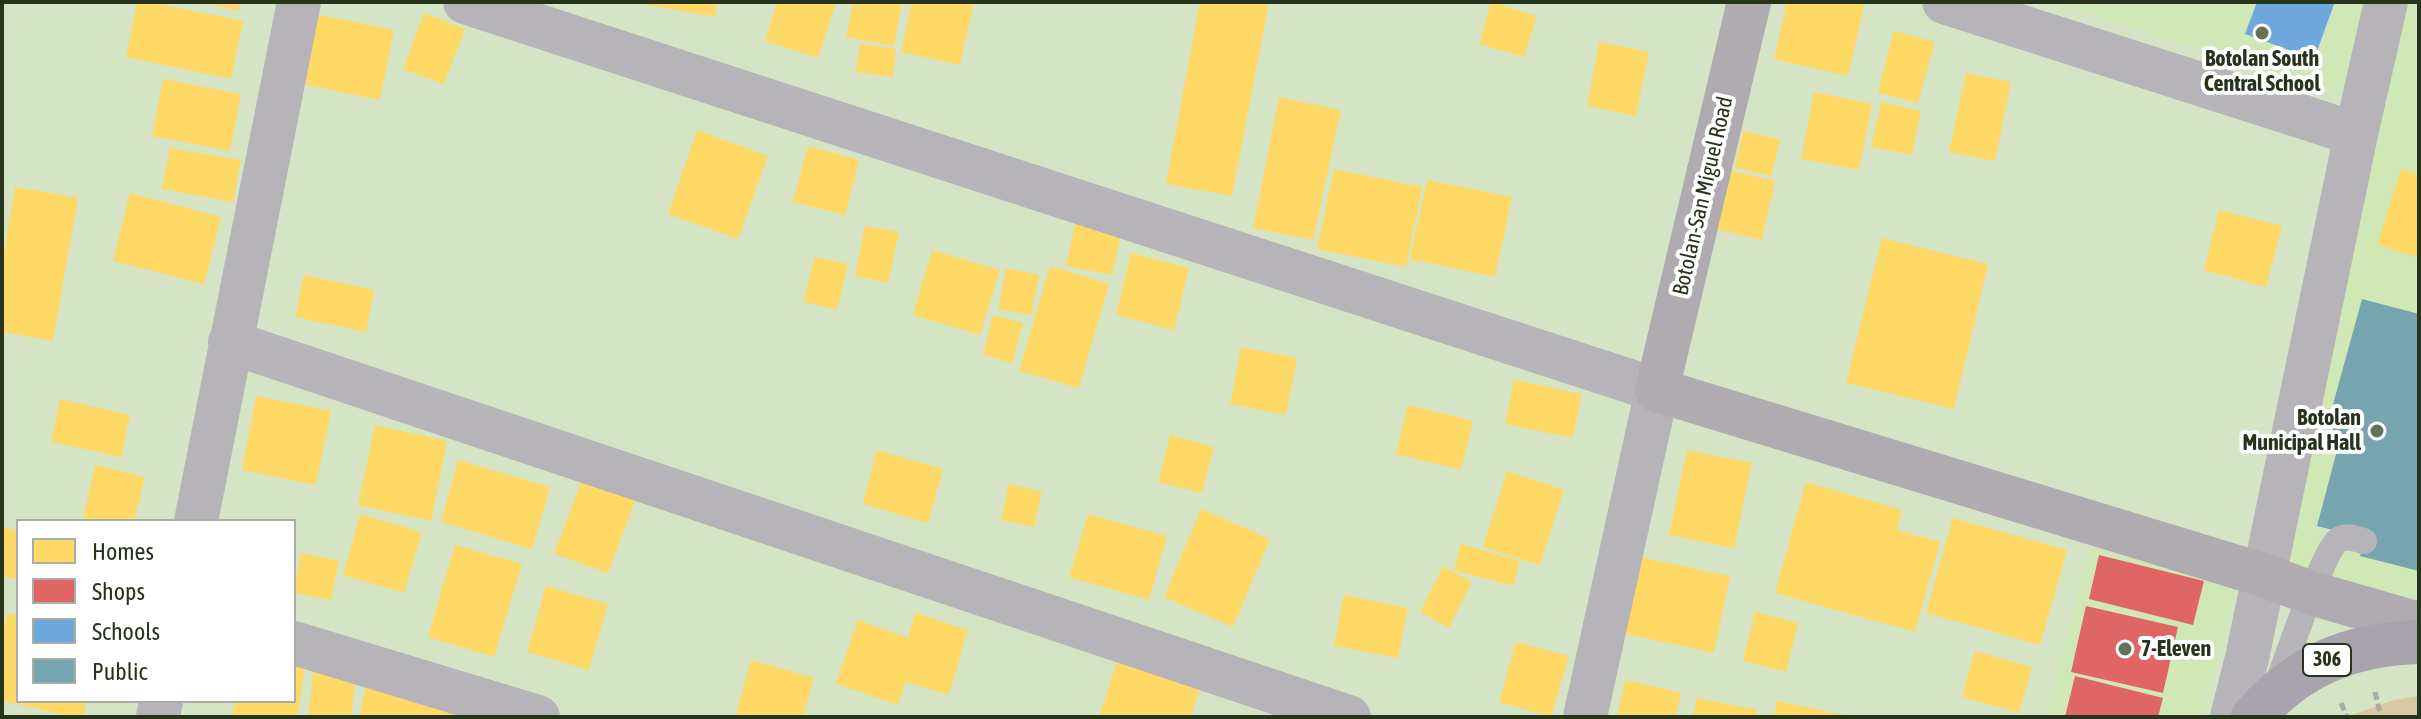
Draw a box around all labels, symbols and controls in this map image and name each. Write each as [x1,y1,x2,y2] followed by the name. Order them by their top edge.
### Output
[2253,24,2271,42] marker: Botolan South Central School
[2204,46,2320,98] place label: Botolan South Central School
[1667,94,1739,298] street label: Botolan-San Miguel Road
[2243,405,2361,456] place label: Botolan Municipal Hall
[2368,422,2386,440] marker: Botolan Municipal Hall
[16,519,296,703] legend
[92,538,154,565] text: Homes
[92,578,145,605] text: Shops
[92,618,160,645] text: Schools
[2141,636,2211,662] place label: 7-Eleven
[2116,640,2134,658] marker: 7-Eleven
[2303,644,2351,676] road number: 306
[92,658,148,685] text: Public

